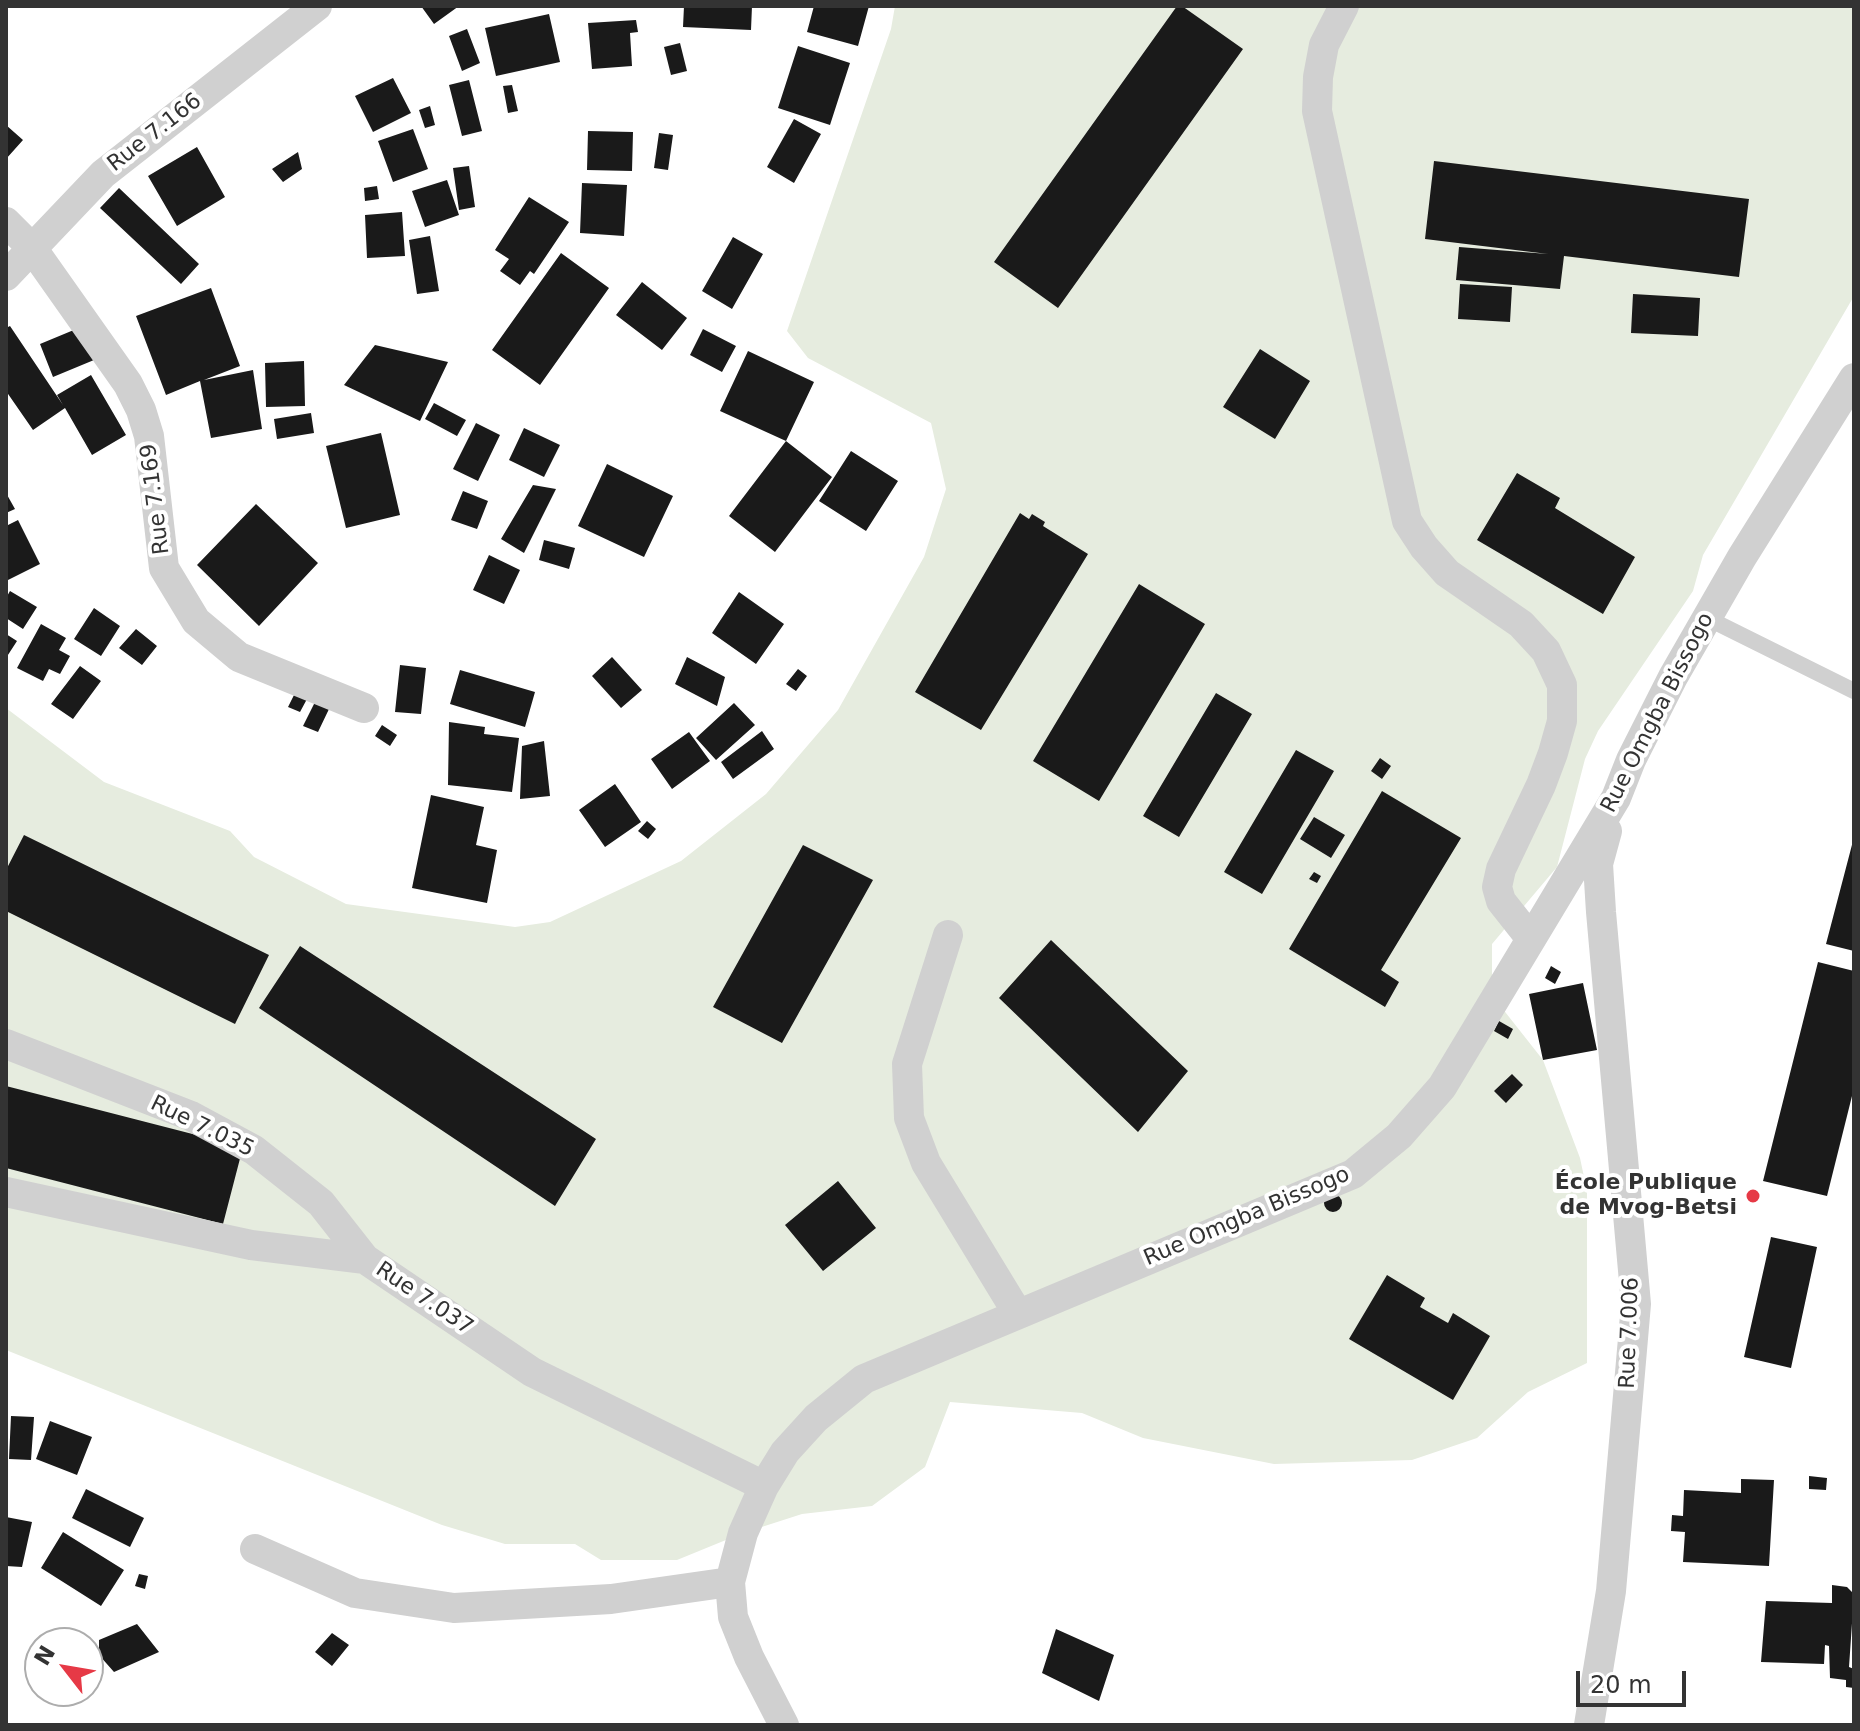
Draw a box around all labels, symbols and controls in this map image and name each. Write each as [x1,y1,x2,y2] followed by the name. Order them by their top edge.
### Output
[103,88,207,178] street label: Rue 7.166
[136,442,176,556] street label: Rue 7.169
[1596,609,1720,817] street label: Rue Omgba Bissogo
[146,1091,258,1163] street label: Rue 7.035
[1140,1162,1354,1272] street label: Rue Omgba Bissogo
[1555,1170,1737,1222] place label: École Publique de Mvog-Betsi
[1744,1187,1762,1205] marker: École Publique de Mvog-Betsi
[370,1257,478,1341] street label: Rue 7.037
[1615,1277,1645,1389] street label: Rue 7.006
[24,1627,104,1707] north arrow
[29,1641,60,1670] text: N
[1580,1655,1690,1705] scale bar
[1590,1671,1652,1699] text: 20 m

